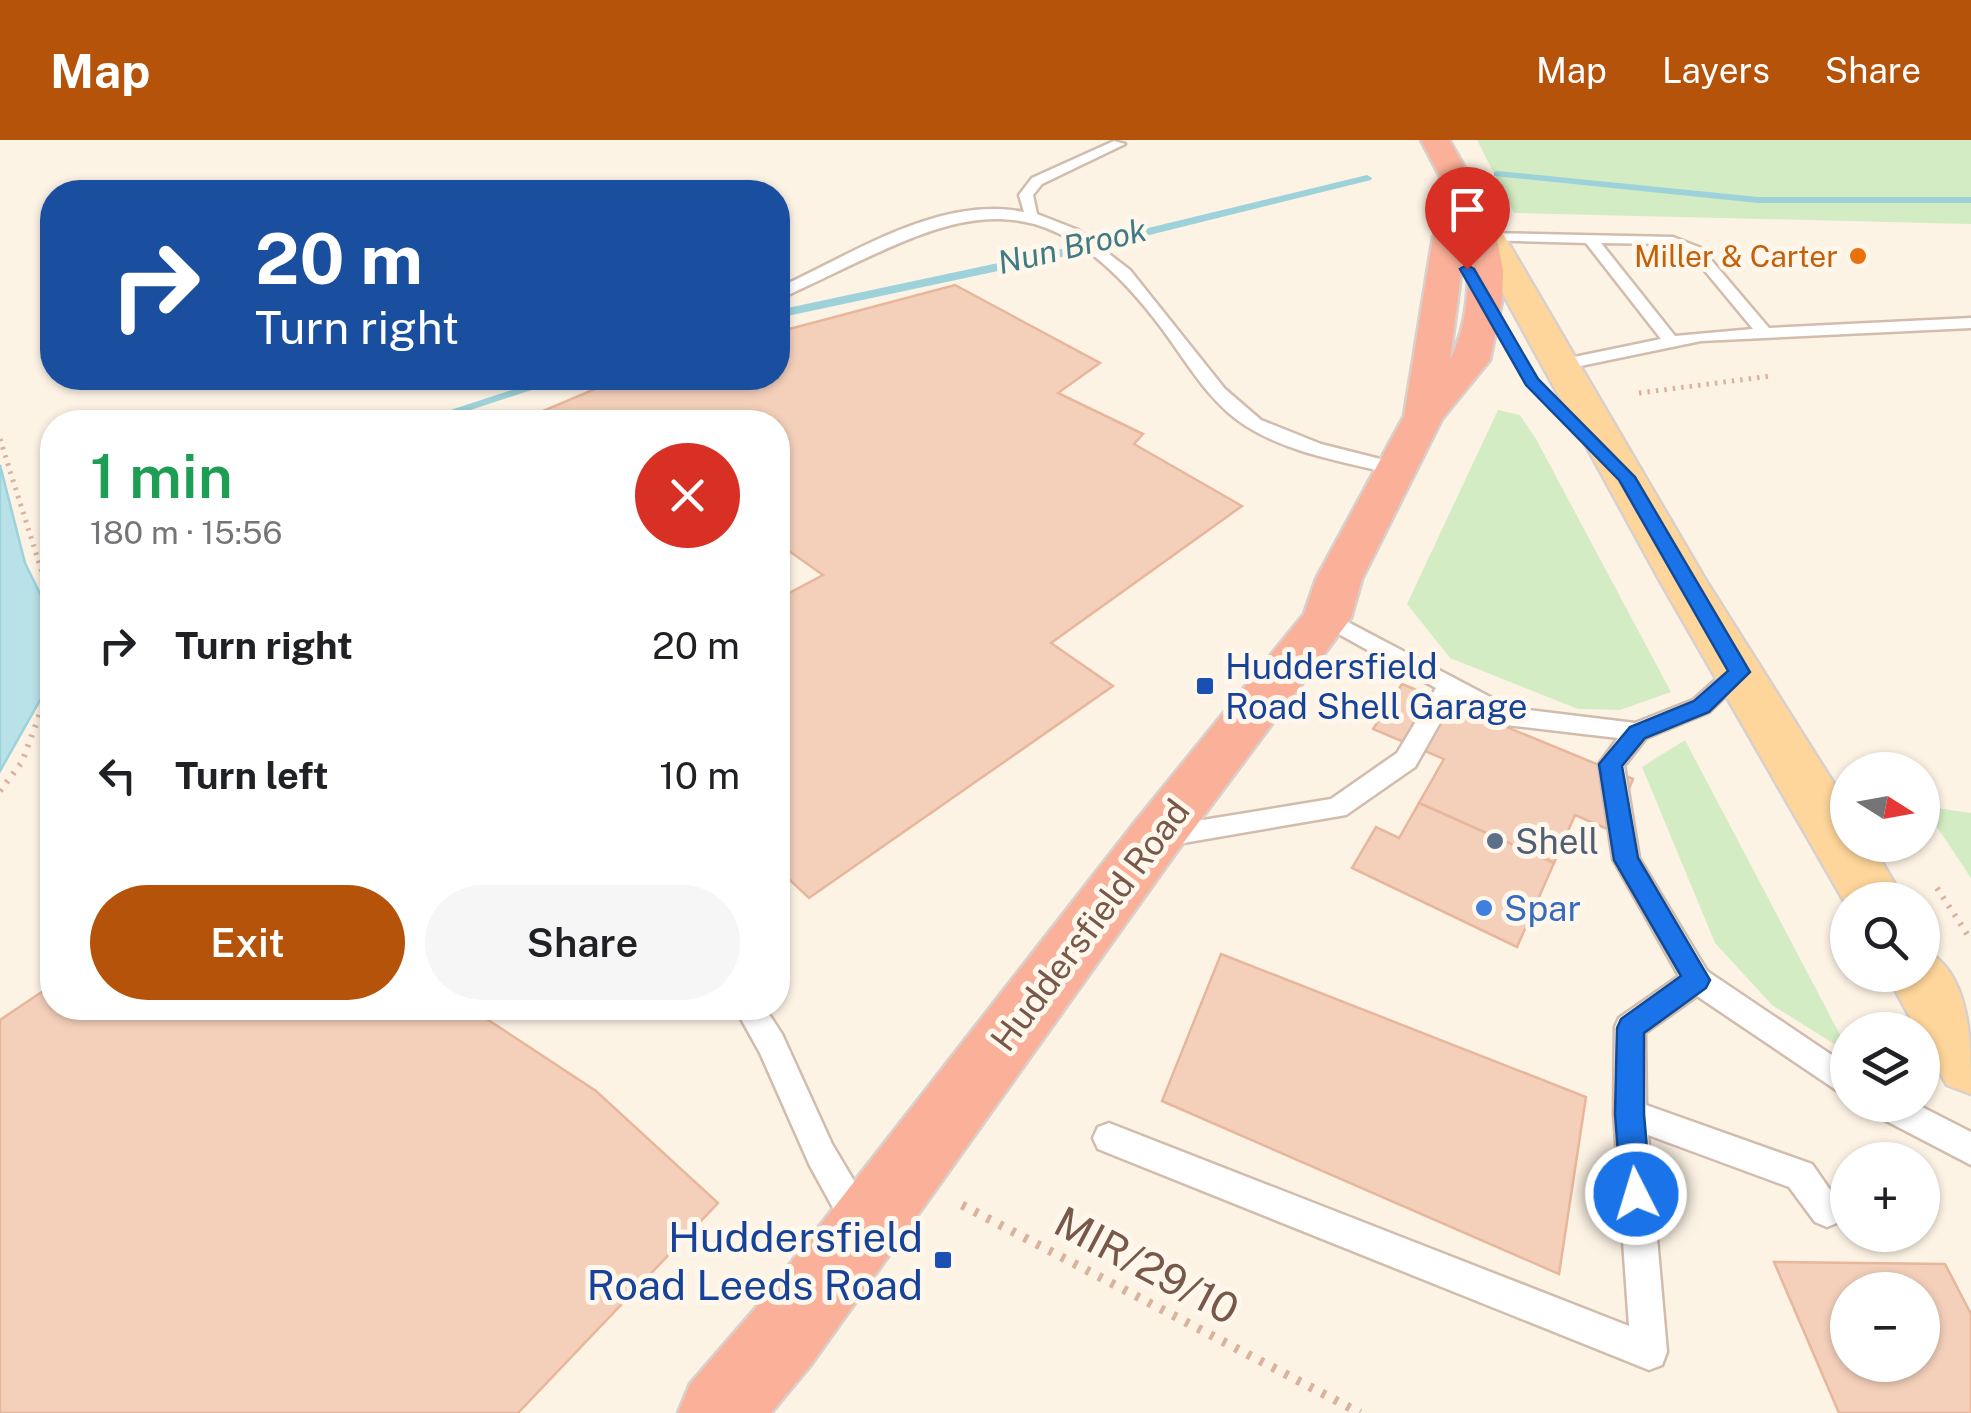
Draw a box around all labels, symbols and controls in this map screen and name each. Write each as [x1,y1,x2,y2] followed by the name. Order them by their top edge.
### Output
[50,42,150,99] text: Map
[1536,50,1607,91] text: Map
[1662,50,1770,91] text: Layers
[1825,50,1921,91] text: Share
[1425,167,1510,270] pin
[1440,182,1495,237] icon: arrive
[994,211,1151,281] water label: Nun Brook
[255,217,423,300] text: 20 m
[90,220,220,350] icon: right
[1634,238,1838,274] place label: Miller & Carter
[1847,245,1869,267] marker: Miller & Carter
[255,301,459,354] text: Turn right
[90,441,233,512] text: 1 min
[635,443,740,548] button: close
[90,514,282,551] text: 180 m · 15:56
[90,618,145,673] icon: right
[175,623,353,668] text: Turn right
[652,623,740,668] text: 20 m
[1225,646,1528,727] place label: Huddersfield Road Shell Garage
[1194,675,1216,697] marker: Huddersfield Road Shell Garage
[90,748,145,803] icon: left
[1830,752,1940,862] north arrow
[1830,752,1940,1382] map controls
[175,753,329,798] text: Turn left
[659,753,740,798] text: 10 m
[982,791,1198,1059] street label: Huddersfield Road
[1515,821,1599,862] place label: Shell
[1484,830,1506,852] marker: Shell
[1830,882,1940,992] button: search
[90,885,405,1000] button: Exit
[425,885,740,1000] button: Share
[1504,888,1581,929] place label: Spar
[1473,897,1495,919] marker: Spar
[1830,1012,1940,1122] button: layers
[1584,1142,1688,1246] position arrow
[1830,1142,1940,1252] button: +
[1047,1196,1247,1334] street label: MIR/29/10
[586,1212,923,1309] place label: Huddersfield Road Leeds Road
[932,1249,954,1271] marker: Huddersfield Road Leeds Road
[1830,1272,1940,1382] button: −

